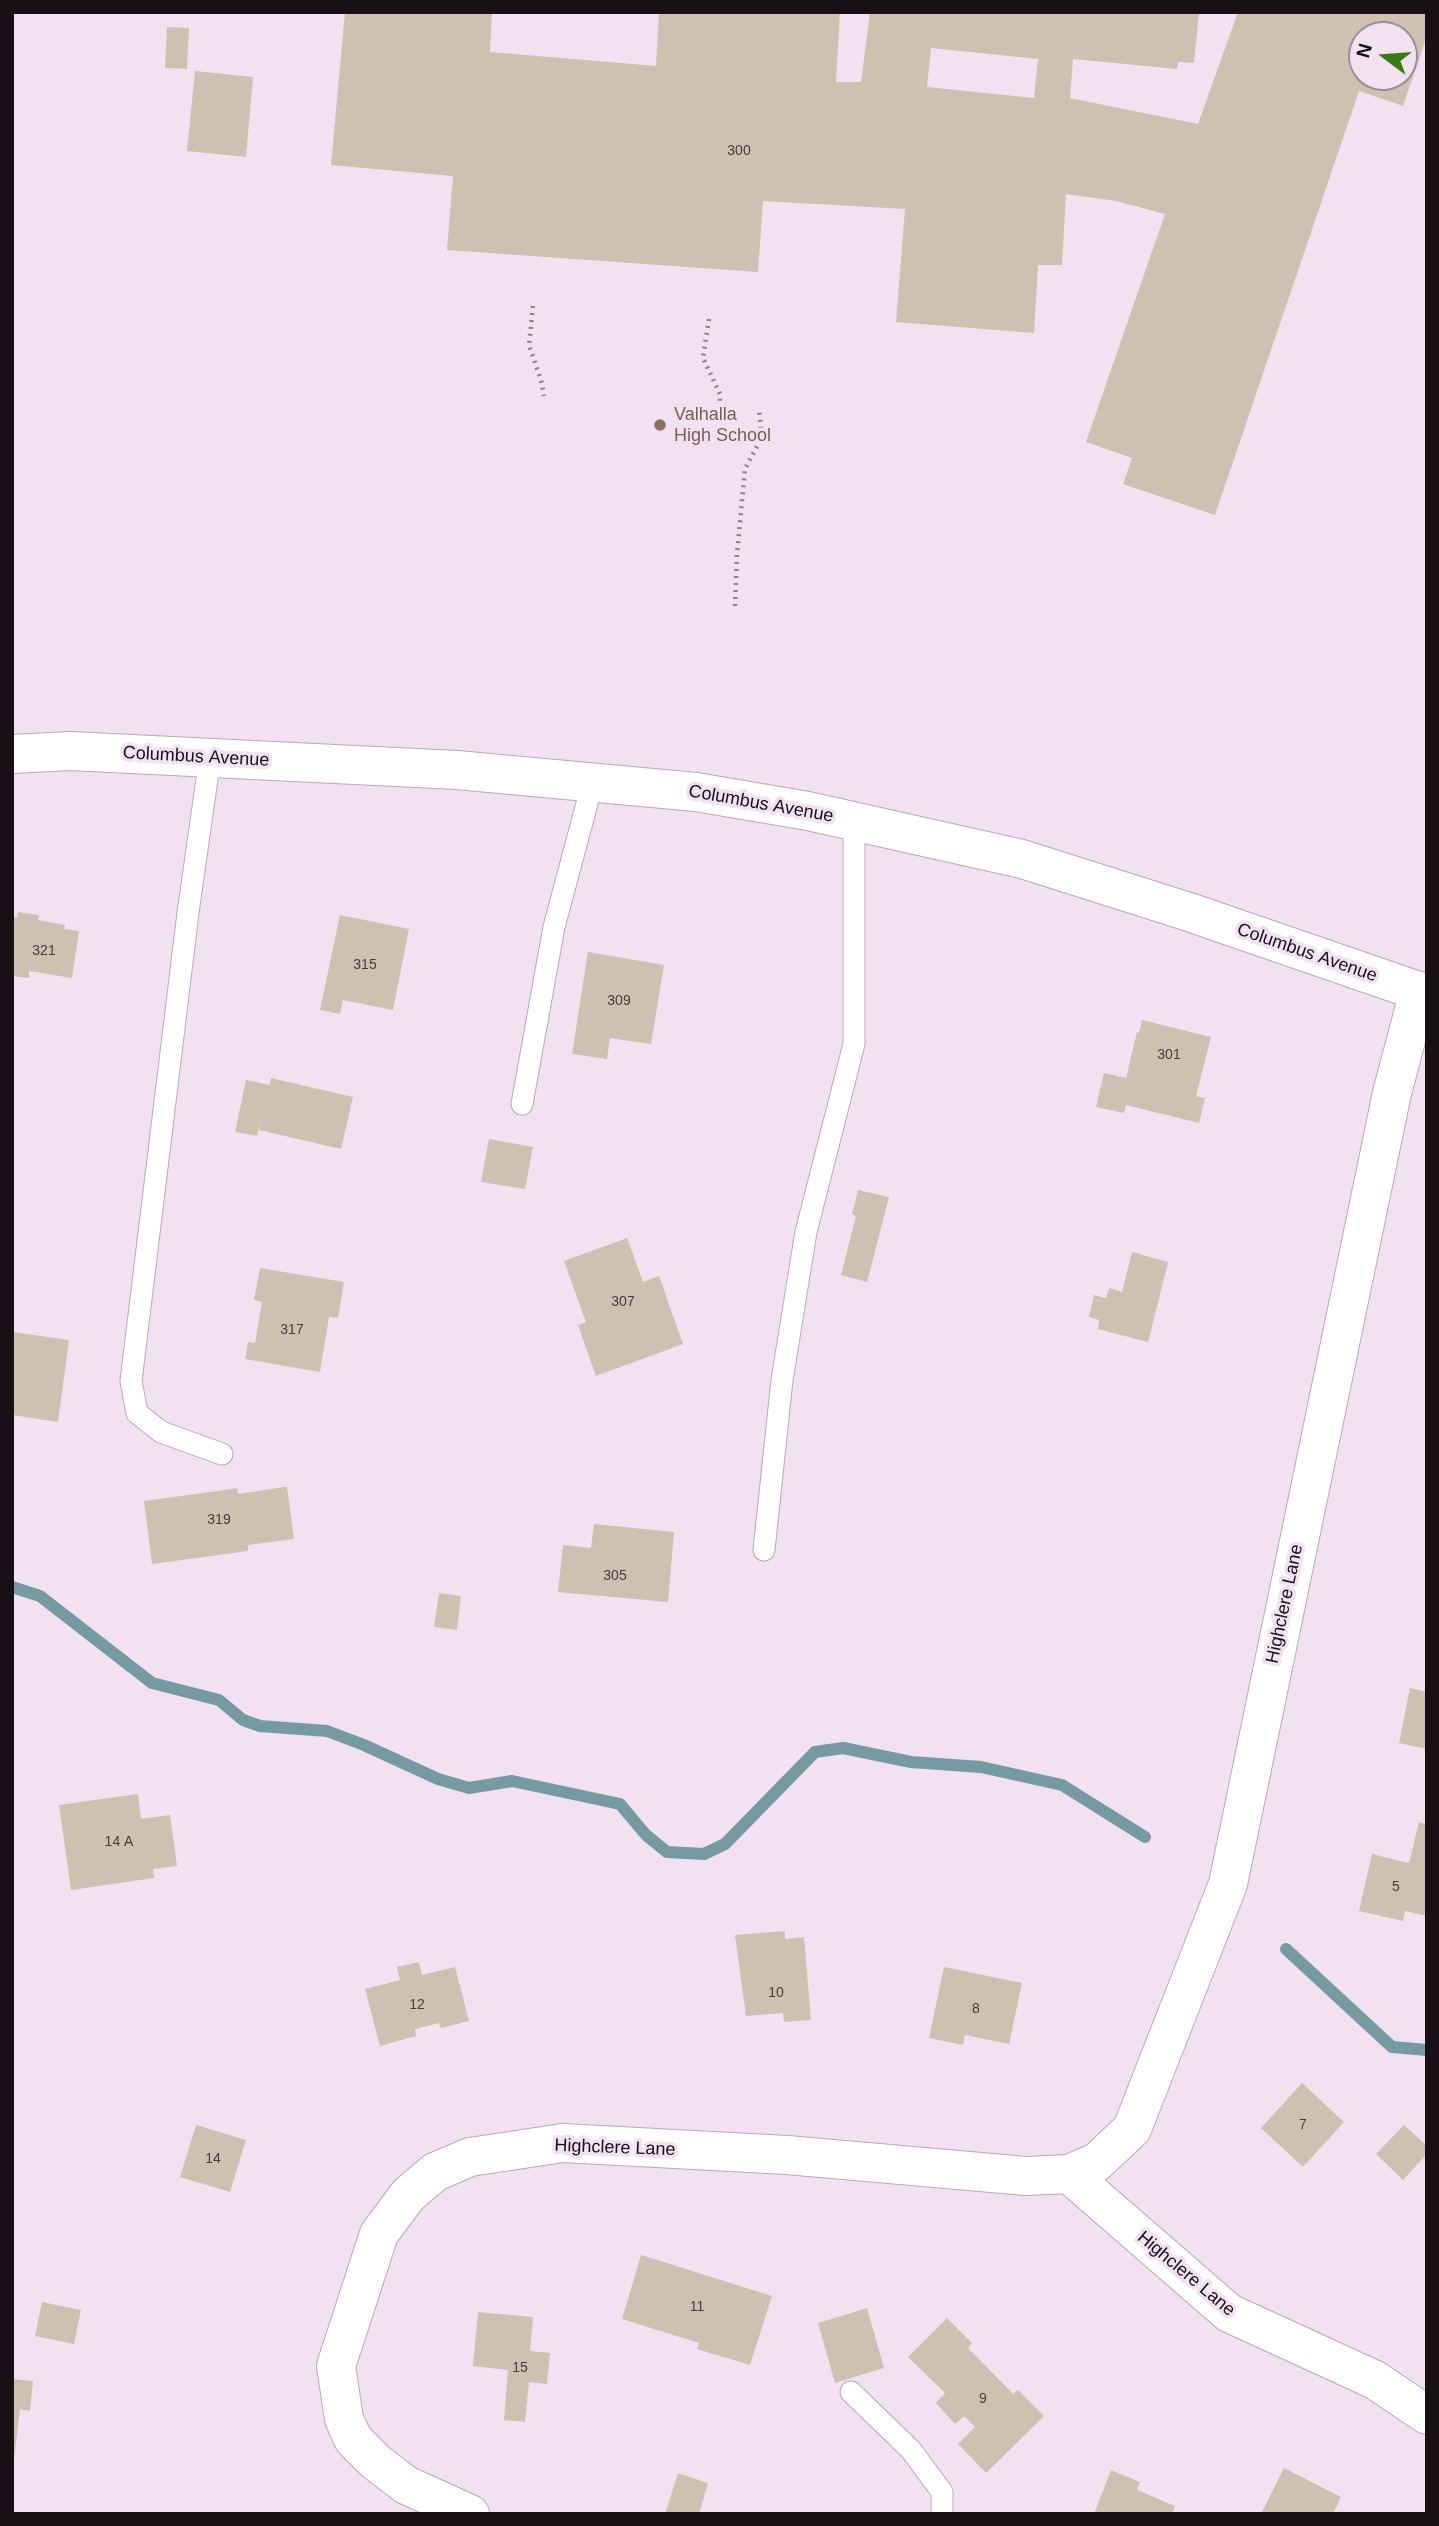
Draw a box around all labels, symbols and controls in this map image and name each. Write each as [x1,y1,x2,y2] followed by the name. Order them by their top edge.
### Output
[1348,21,1418,91] north arrow
[1352,41,1376,60] text: N
[727,143,751,159] house number: 300
[674,404,771,446] place label: Valhalla High School
[652,417,668,433] marker: Valhalla High School
[122,742,270,772] street label: Columbus Avenue
[687,781,835,827] street label: Columbus Avenue
[1234,919,1380,987] street label: Columbus Avenue
[32,943,56,959] house number: 321
[353,957,377,973] house number: 315
[607,993,631,1009] house number: 309
[1157,1047,1181,1063] house number: 301
[611,1294,635,1310] house number: 307
[280,1322,304,1338] house number: 317
[207,1512,231,1528] house number: 319
[1262,1543,1308,1665] street label: Highclere Lane
[603,1568,627,1584] house number: 305
[105,1834,133,1850] house number: 14 A
[1392,1879,1400,1895] house number: 5
[768,1985,784,2001] house number: 10
[409,1997,425,2013] house number: 12
[972,2001,980,2017] house number: 8
[1299,2117,1307,2133] house number: 7
[554,2135,676,2161] street label: Highclere Lane
[205,2151,221,2167] house number: 14
[1133,2227,1239,2321] street label: Highclere Lane
[690,2299,704,2315] house number: 11
[512,2360,528,2376] house number: 15
[979,2391,987,2407] house number: 9

